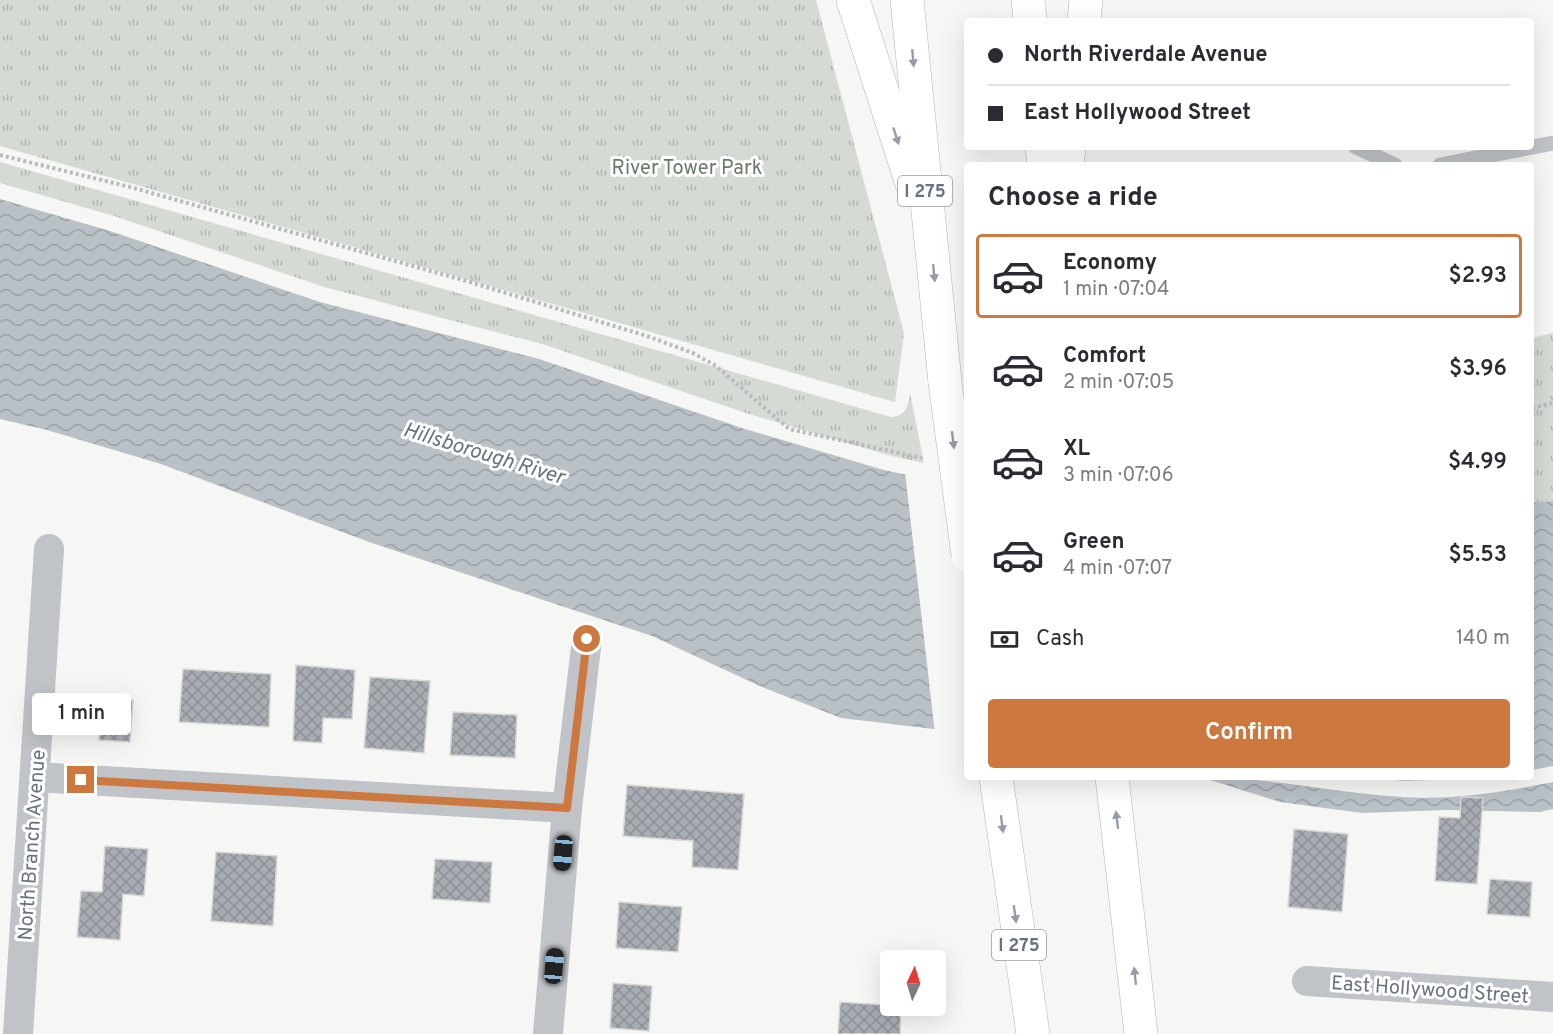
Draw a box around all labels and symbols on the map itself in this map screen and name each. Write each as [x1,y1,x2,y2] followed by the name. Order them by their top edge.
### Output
[908,49,918,68] one-way arrow
[892,127,902,145] one-way arrow
[612,156,762,182] park label: River Tower Park
[898,176,952,206] road number: I 275
[929,264,938,283] one-way arrow
[400,417,569,492] water label: Hillsborough River
[948,431,957,450] one-way arrow
[573,625,600,652] route start
[32,693,130,735] callout: 1 min
[13,749,53,941] street label: North Branch Avenue
[67,766,94,793] route end
[1112,811,1122,830] one-way arrow
[997,814,1007,833] one-way arrow
[552,834,574,872] car
[1010,905,1019,924] one-way arrow
[992,930,1046,960] road number: I 275
[543,947,565,985] car
[880,950,946,1016] north arrow
[1130,966,1140,985] one-way arrow
[1330,971,1530,1011] street label: East Hollywood Street

